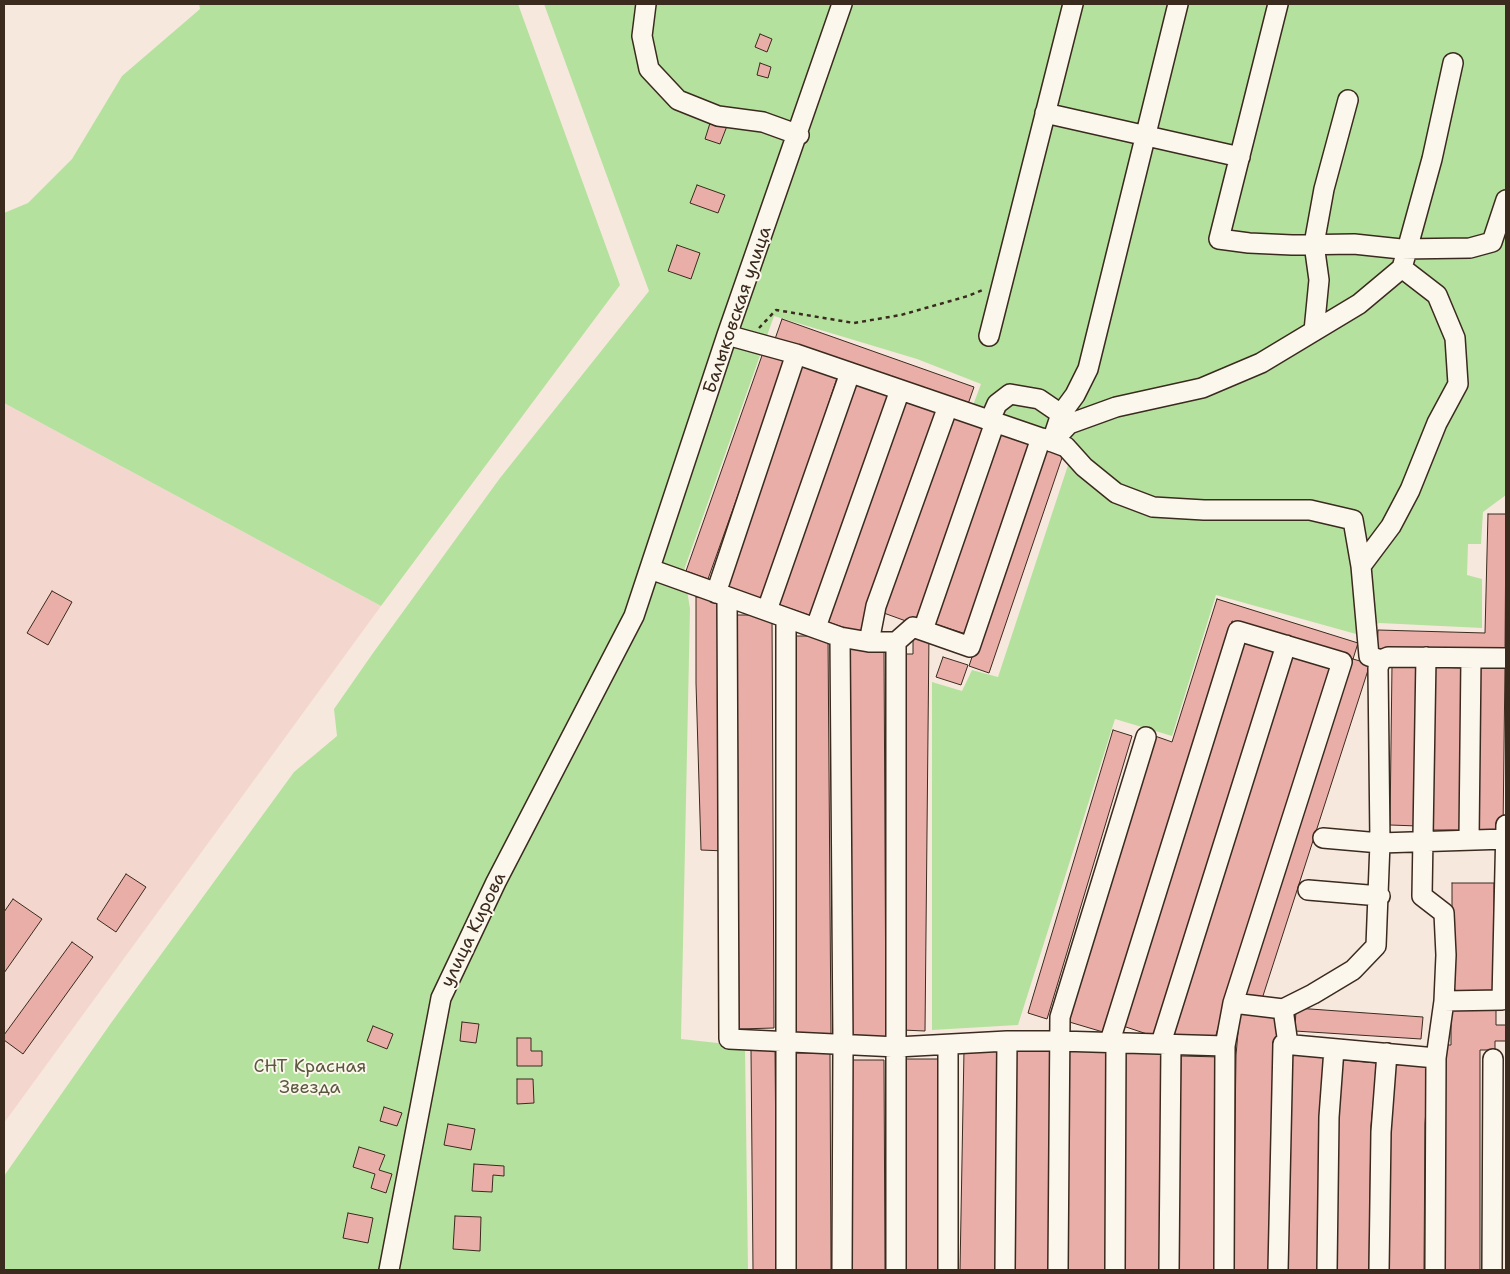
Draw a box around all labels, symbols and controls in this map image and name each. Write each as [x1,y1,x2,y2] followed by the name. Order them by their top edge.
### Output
[699,224,777,396] street label: Балыковская улица
[437,869,511,991] street label: улица Кирова
[254,1056,366,1098] park label: СНТ Красная Звезда

